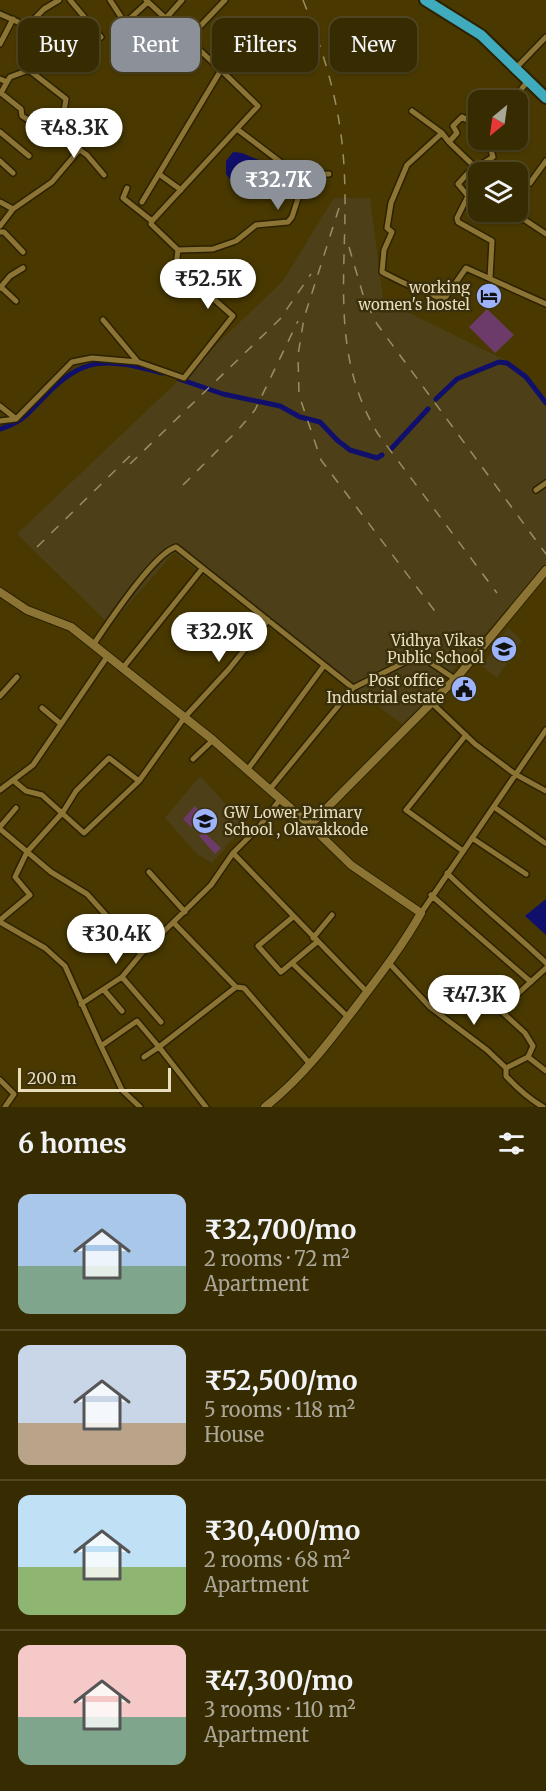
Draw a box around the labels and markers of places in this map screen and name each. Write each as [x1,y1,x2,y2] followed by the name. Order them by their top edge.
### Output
[25,108,123,159] pin: ₹48.3K
[229,160,327,211] pin: ₹32.7K
[159,259,257,310] pin: ₹52.5K
[357,278,470,314] place label: working women's hostel
[474,281,504,311] hotel icon: working women's hostel
[170,612,268,663] pin: ₹32.9K
[387,631,484,667] place label: Vidhya Vikas Public School
[489,634,519,664] school or university icon: Vidhya Vikas Public School
[326,671,444,707] place label: Post office Industrial estate
[449,674,479,704] public building icon: Post office Industrial estate
[224,803,368,839] place label: GW Lower Primary School , Olavakkode
[190,806,220,836] school or university icon: GW Lower Primary School , Olavakkode
[67,914,165,965] pin: ₹30.4K
[425,975,523,1026] pin: ₹47.3K

